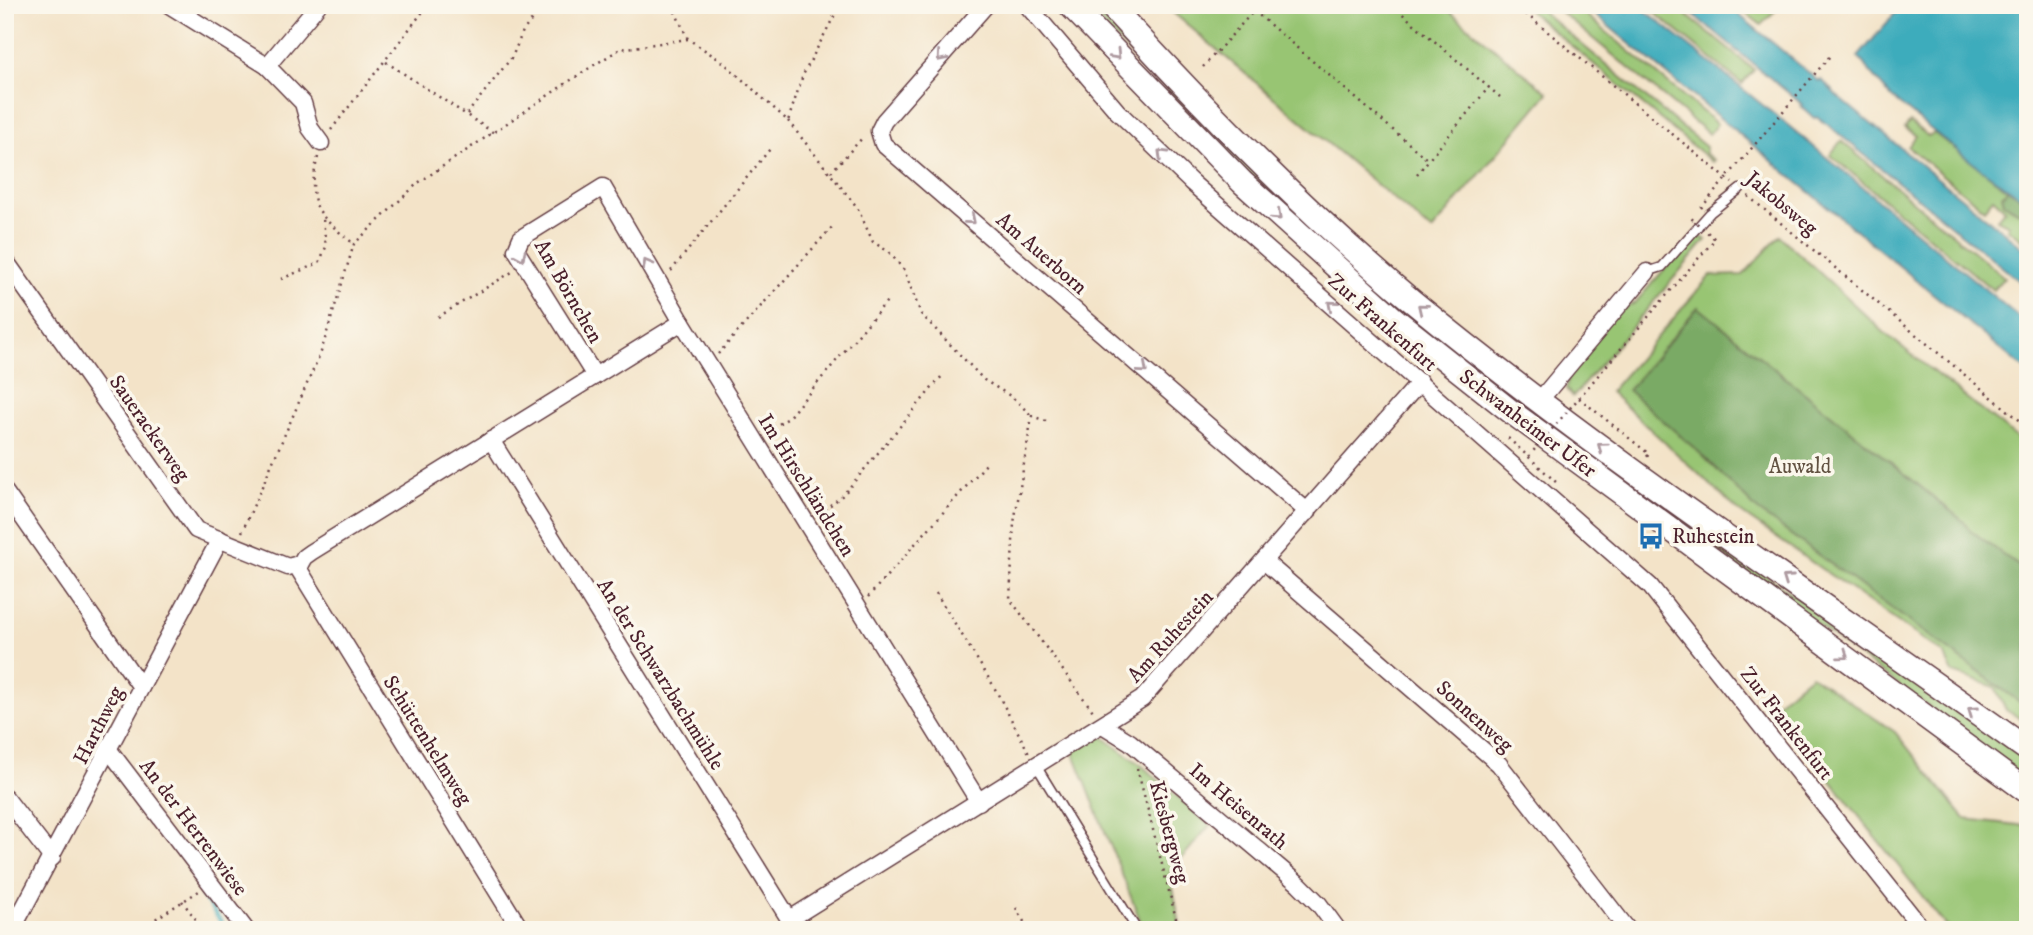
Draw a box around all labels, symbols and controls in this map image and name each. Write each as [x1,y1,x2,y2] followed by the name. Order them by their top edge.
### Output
[1108,47,1121,60] one-way arrow
[937,48,949,61] one-way arrow
[1157,149,1170,162] one-way arrow
[1738,165,1823,242] street label: Jakobsweg
[990,207,1092,300] street label: Am Auerborn
[1269,207,1282,220] one-way arrow
[963,212,976,224] one-way arrow
[528,235,608,348] street label: Am Börnchen
[513,249,527,261] one-way arrow
[642,258,655,271] one-way arrow
[1322,268,1443,378] street label: Zur Frankenfurt
[1327,301,1340,313] one-way arrow
[1417,304,1430,316] one-way arrow
[1135,361,1148,373] one-way arrow
[1454,364,1601,484] street label: Schwanheimer Ufer
[103,370,196,487] street label: Sauerackerweg
[752,409,860,562] street label: Im Hirschländchen
[1597,443,1610,455] one-way arrow
[1769,454,1832,480] park label: Auwald
[1636,521,1666,551] bus stop icon: Ruhestein
[1672,524,1755,550] place label: Ruhestein
[591,574,730,775] street label: An der Schwarzbachmühle
[1782,575,1795,587] one-way arrow
[1122,585,1219,689] street label: Am Ruhestein
[1836,646,1849,659] one-way arrow
[1734,662,1839,786] street label: Zur Frankenfurt
[377,671,478,811] street label: Schüttenhelmweg
[1430,675,1519,759] street label: Sonnenweg
[68,681,130,769] street label: Harthweg
[1967,707,1980,719] one-way arrow
[133,754,253,901] street label: An der Herrenwiese
[1183,758,1293,856] street label: Im Heisenrath
[1143,778,1195,887] street label: Kiesbergweg

